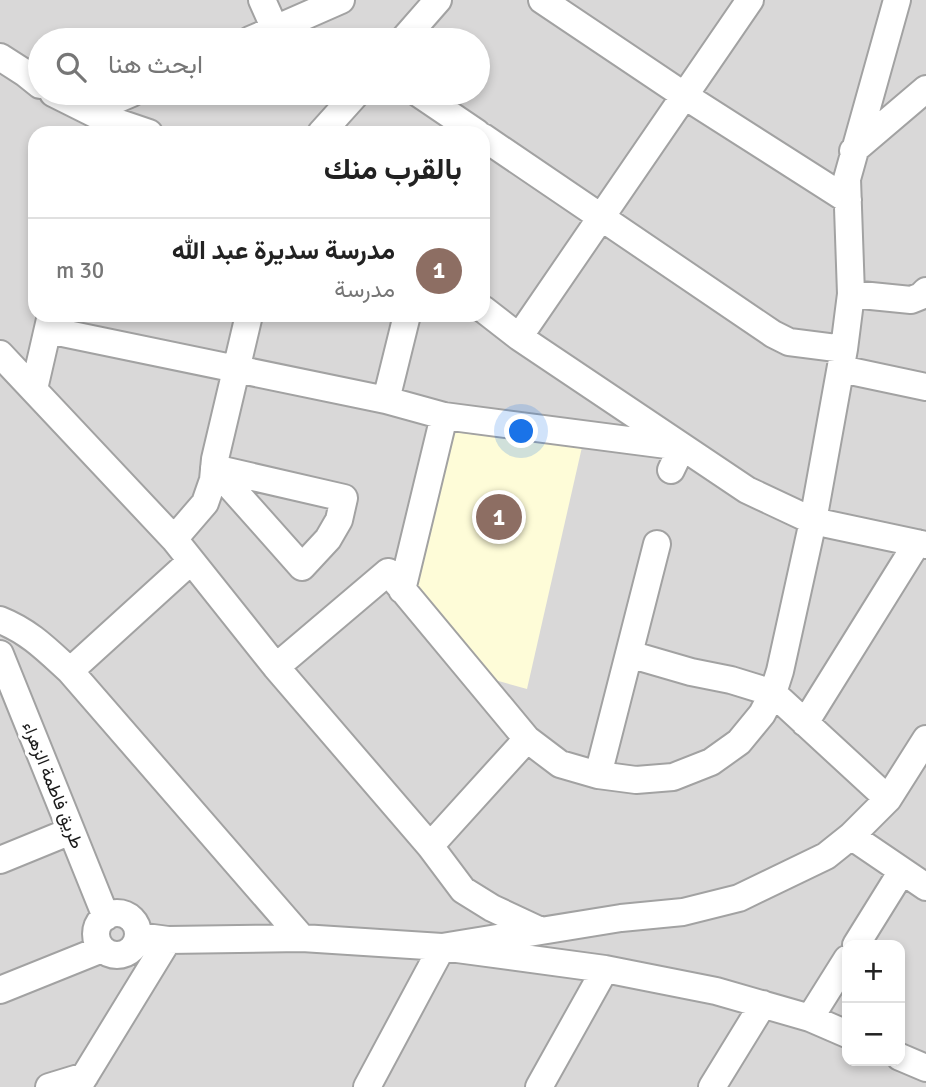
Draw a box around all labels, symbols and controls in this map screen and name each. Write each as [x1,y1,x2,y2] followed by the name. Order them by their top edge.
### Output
[28,28,490,105] search box
[52,48,90,86] icon: search
[108,49,203,81] text: ابحث هنا
[324,151,462,188] text: بالقرب منك
[172,235,395,267] text: مدرسة سديرة عبد الله
[56,256,104,285] text: 30 m
[433,256,445,285] text: 1
[334,275,395,304] text: مدرسة
[504,414,538,448] your location
[476,491,522,543] pin: 1
[18,718,88,852] street label: طريق فاطمة الزهراء
[842,940,905,1066] map controls
[842,940,905,1003] button: +
[842,1003,905,1066] button: −

